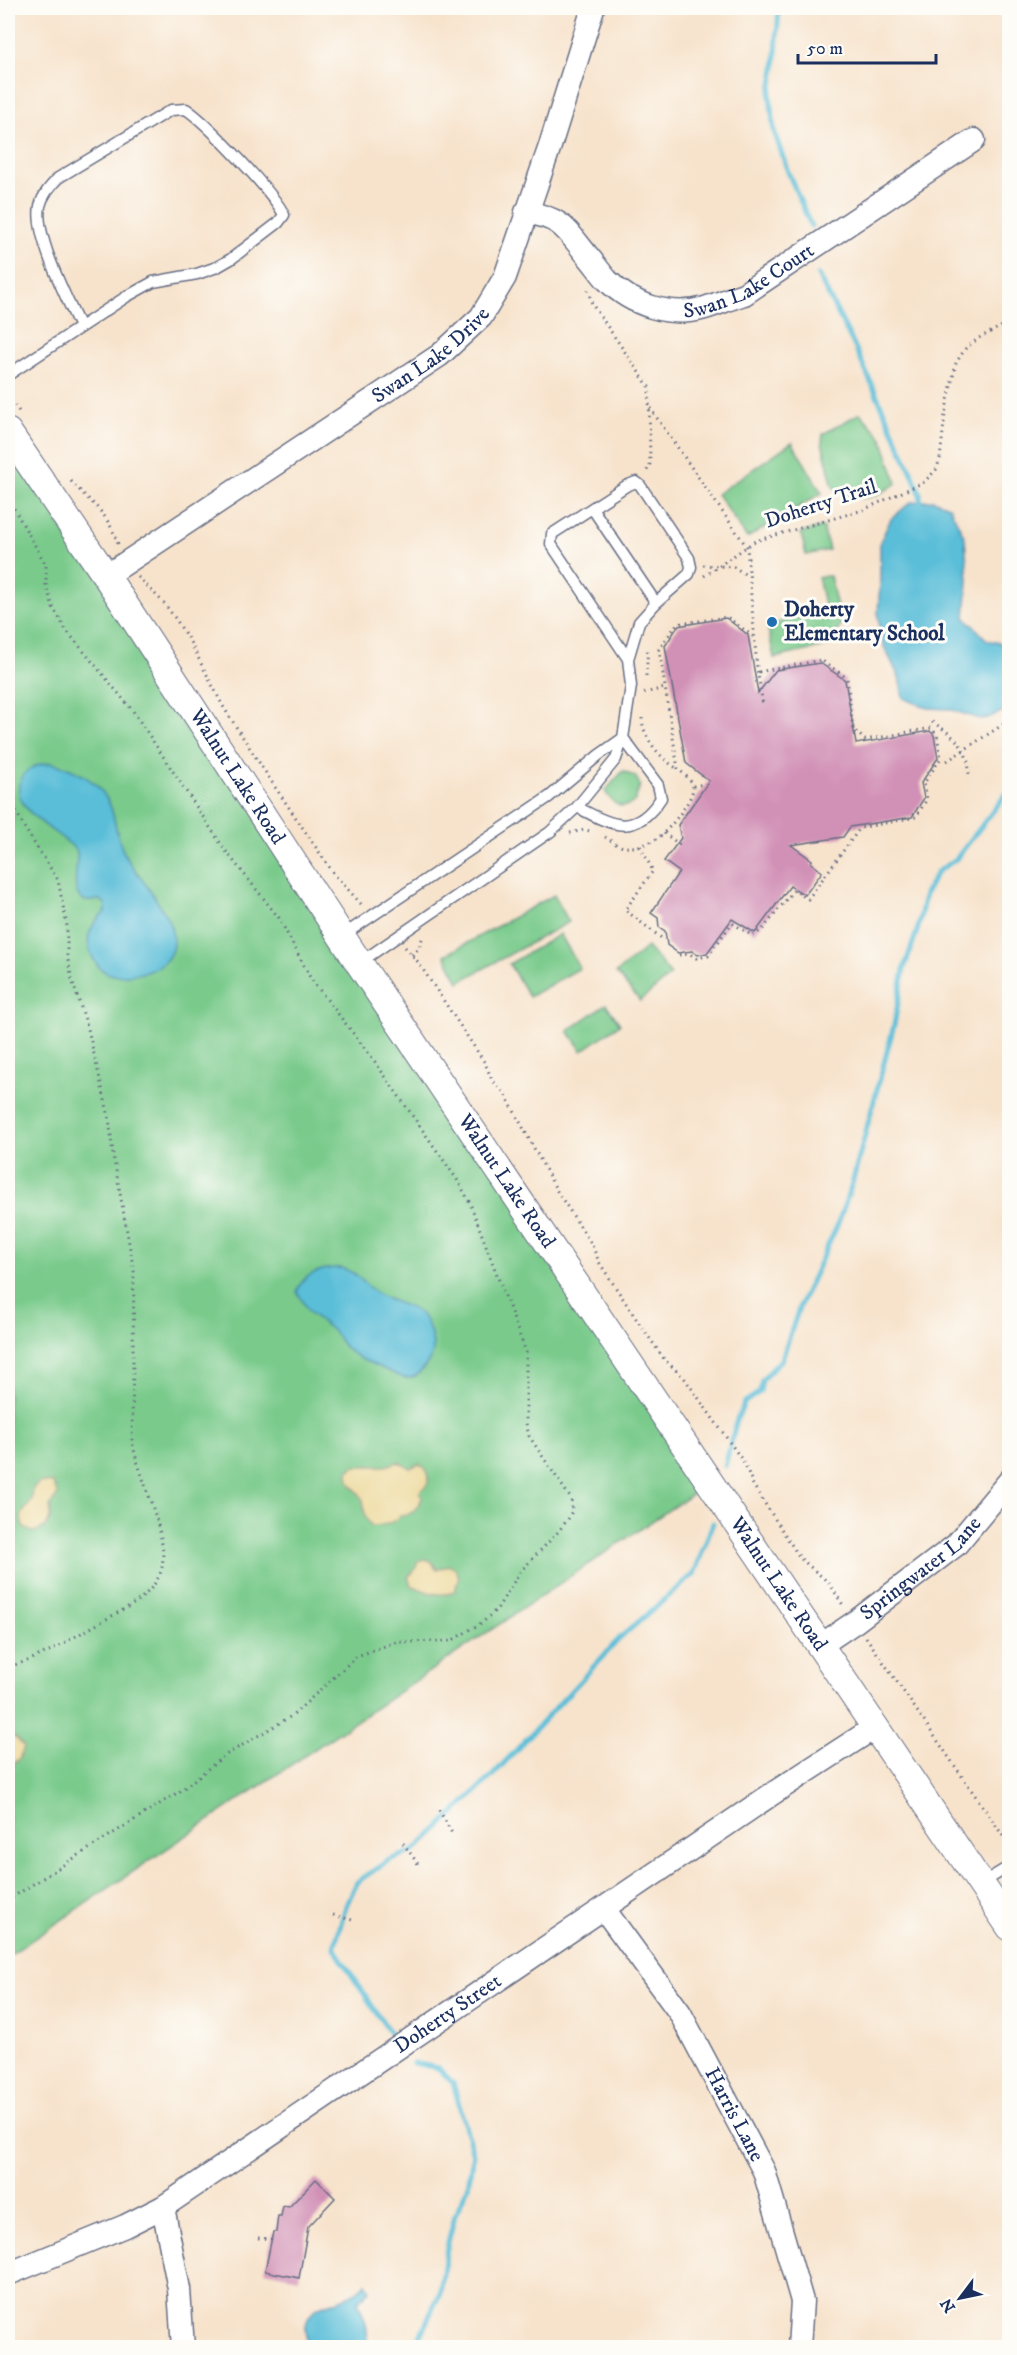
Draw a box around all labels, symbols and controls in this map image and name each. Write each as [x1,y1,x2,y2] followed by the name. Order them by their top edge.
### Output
[798,27,936,65] scale bar
[807,38,843,60] text: 50 m
[682,237,820,324] street label: Swan Lake Court
[367,303,496,409] street label: Swan Lake Drive
[762,473,881,534] street label: Doherty Trail
[784,597,945,647] place label: Doherty Elementary School
[765,615,779,629] marker: Doherty Elementary School
[183,703,291,850] street label: Walnut Lake Road
[451,1108,561,1254] street label: Walnut Lake Road
[723,1511,833,1657] street label: Walnut Lake Road
[855,1511,987,1626] street label: Springwater Lane
[389,1968,507,2060] street label: Doherty Street
[698,2063,770,2166] street label: Harris Lane
[930,2268,990,2328] north arrow
[936,2295,960,2316] text: N

